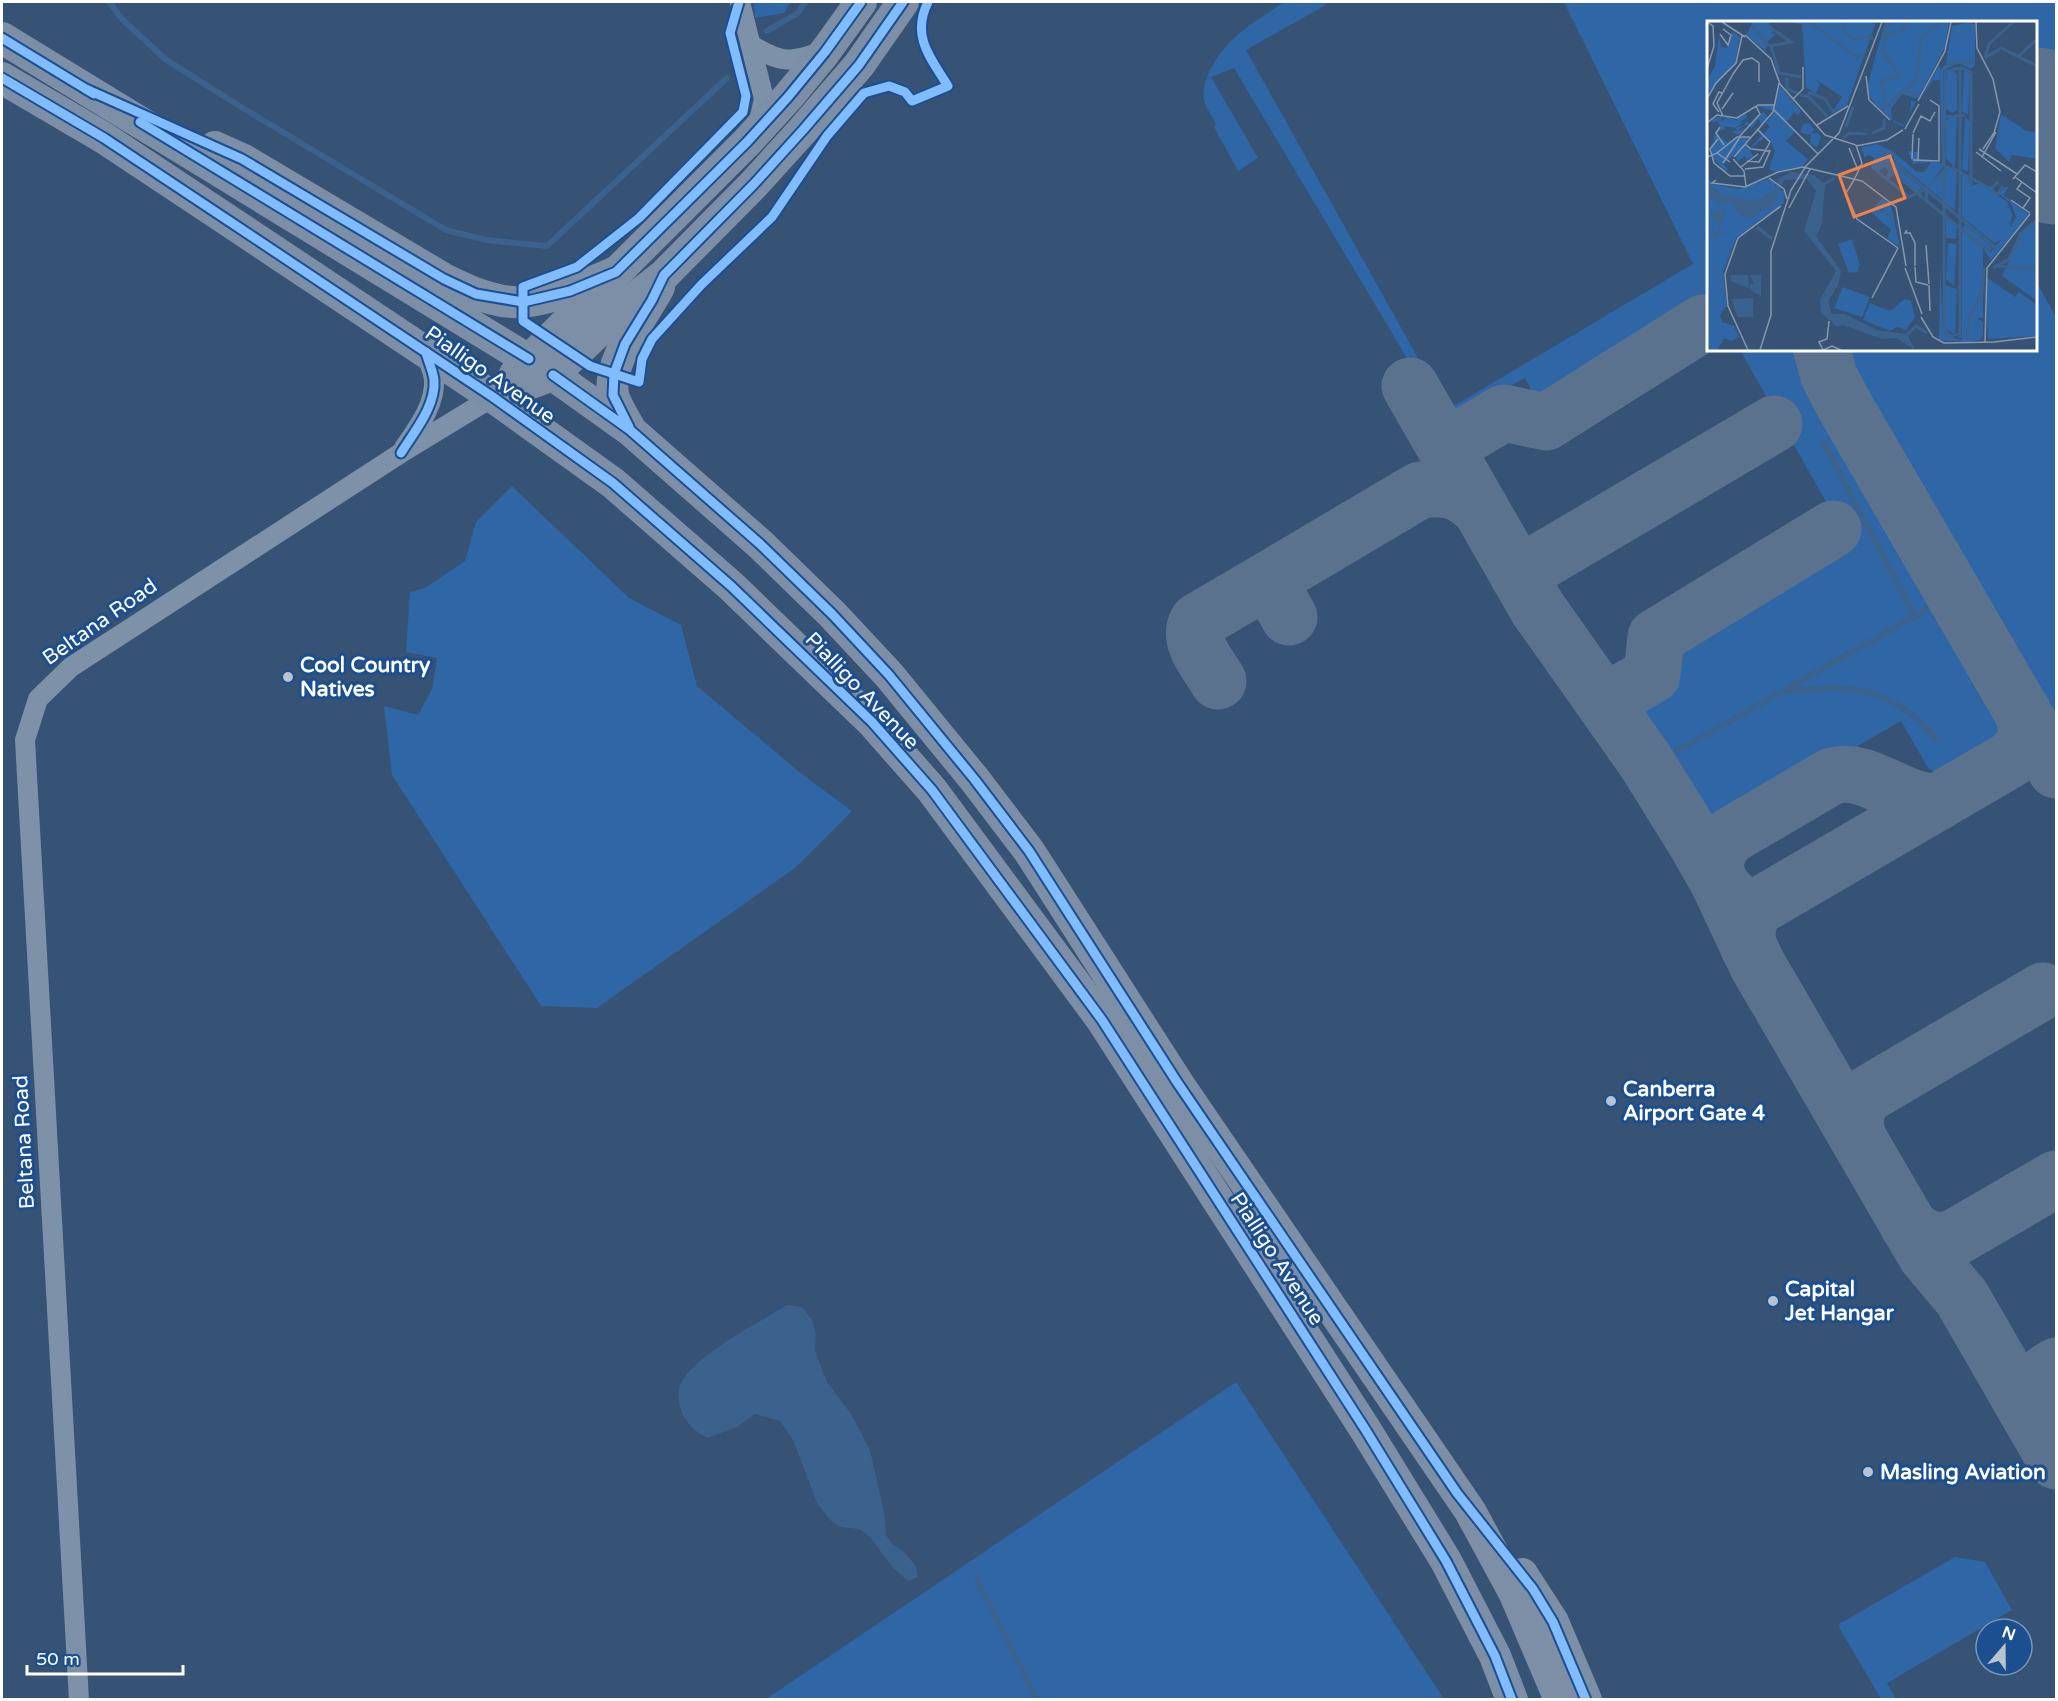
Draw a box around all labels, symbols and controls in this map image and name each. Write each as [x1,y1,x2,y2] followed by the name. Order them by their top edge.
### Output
[1707,21,2037,351] inset map
[420,321,560,429] street label: Pialligo Avenue
[38,573,162,671] street label: Beltana Road
[800,627,924,755] street label: Pialligo Avenue
[300,653,431,702] place label: Cool Country Natives
[281,670,295,684] marker: Cool Country Natives
[8,1074,40,1210] street label: Beltana Road
[1623,1077,1765,1126] place label: Canberra Airport Gate 4
[1604,1094,1618,1108] marker: Canberra Airport Gate 4
[1225,1188,1329,1330] street label: Pialligo Avenue
[1784,1277,1895,1326] place label: Capital Jet Hangar
[1766,1294,1780,1308] marker: Capital Jet Hangar
[1880,1460,2046,1485] place label: Masling Aviation
[1861,1465,1875,1479] marker: Masling Aviation
[1974,1617,2034,1677] north arrow
[1999,1622,2018,1645] text: N
[27,1638,183,1676] scale bar
[36,1648,80,1670] text: 50 m

